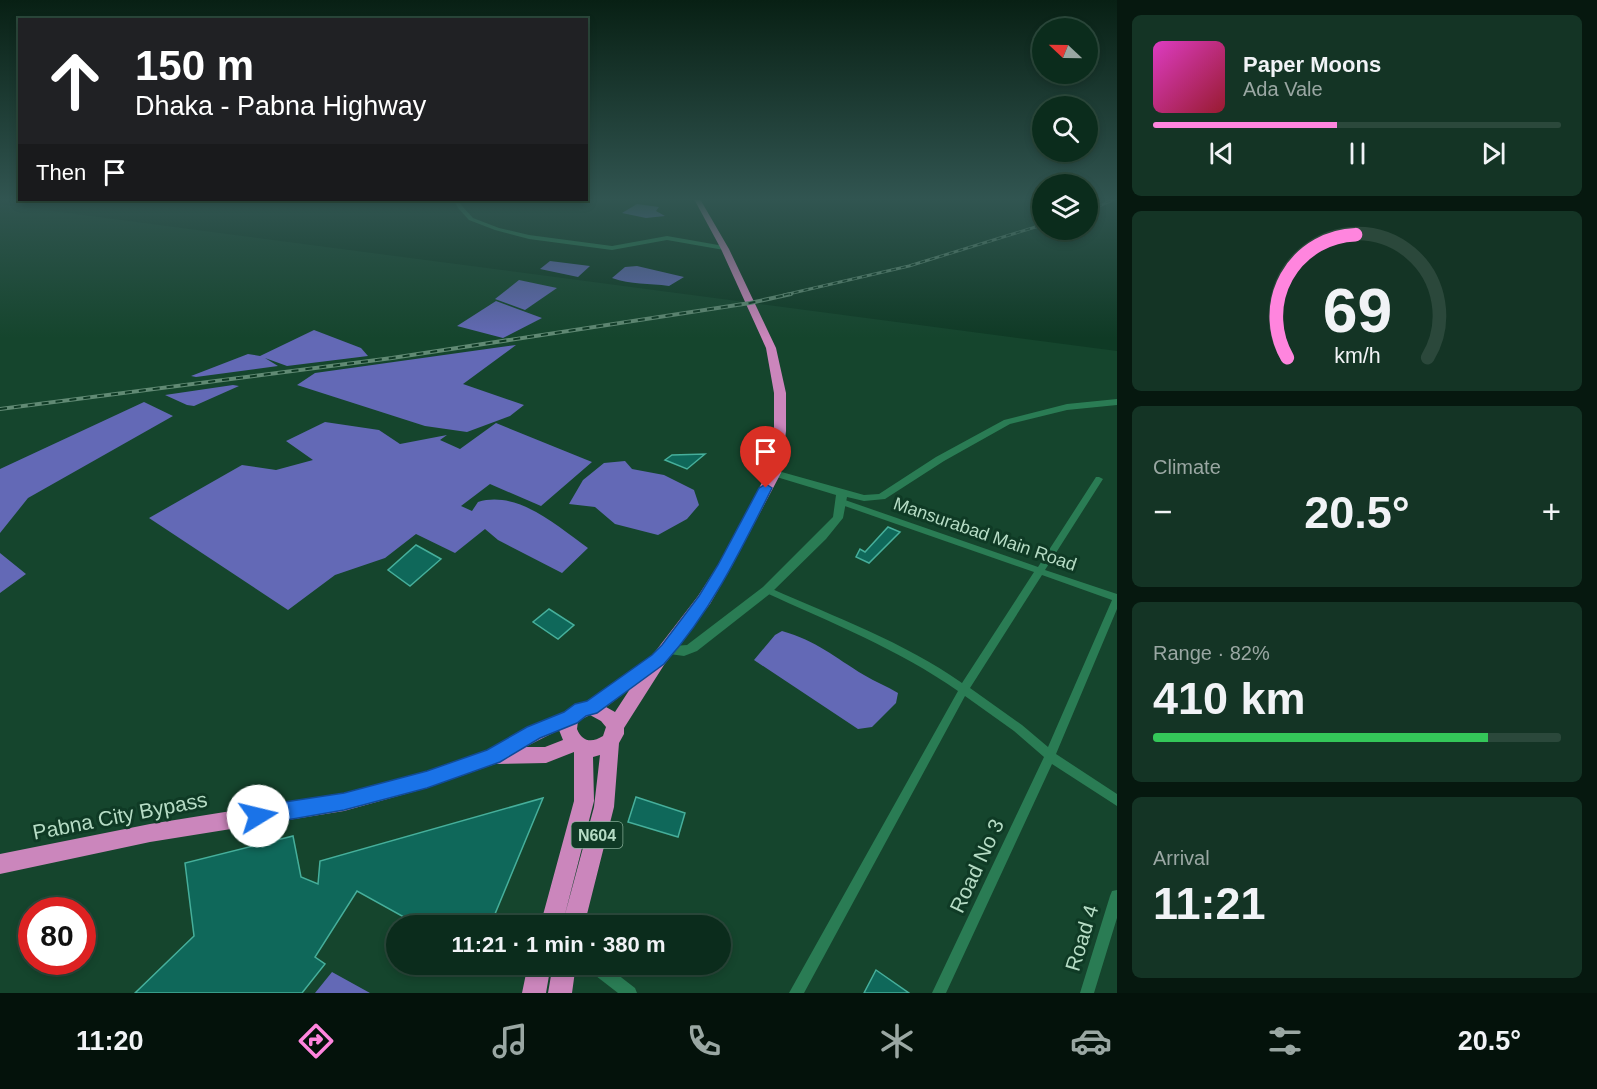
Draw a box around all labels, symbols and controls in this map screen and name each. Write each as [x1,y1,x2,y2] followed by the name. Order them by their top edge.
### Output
[1032,18,1098,84] north arrow
[1032,18,1098,240] map controls
[36,42,114,120] icon: ahead
[135,42,254,89] text: 150 m
[1243,52,1381,77] text: Paper Moons
[1243,78,1323,100] text: Ada Vale
[135,91,426,121] text: Dhaka - Pabna Highway
[1032,96,1098,162] button: search
[1205,137,1238,170] icon: previous
[1341,137,1374,170] icon: pause
[1477,137,1510,170] icon: next
[98,156,131,189] icon: arrive
[36,160,86,185] text: Then
[1032,174,1098,240] button: layers
[1322,276,1392,345] text: 69
[1334,344,1380,368] text: km/h
[740,426,791,488] pin
[749,435,782,468] icon: arrive
[1153,456,1221,478] text: Climate
[1304,487,1410,538] text: 20.5°
[891,493,1079,575] street label: Mansurabad Main Road
[1153,493,1172,530] text: −
[1542,493,1561,530] text: +
[1153,642,1270,664] text: Range · 82%
[1153,673,1306,724] text: 410 km
[226,784,290,848] position arrow
[31,787,209,844] street label: Pabna City Bypass
[945,815,1008,916] street label: Road No 3
[572,822,622,848] road number: N604
[1153,847,1210,869] text: Arrival
[1153,878,1266,929] text: 11:21
[18,897,96,975] speed limit sign: 80
[1061,902,1103,974] street label: Road 4
[452,932,666,957] text: 11:21 · 1 min · 380 m
[295,1020,337,1062] icon: directions
[489,1020,531,1062] icon: music
[683,1020,725,1062] icon: phone
[876,1020,918,1062] icon: climate
[1070,1020,1112,1062] icon: car
[1264,1020,1306,1062] icon: filters
[76,1026,143,1056] text: 11:20
[1458,1026,1521,1056] text: 20.5°

